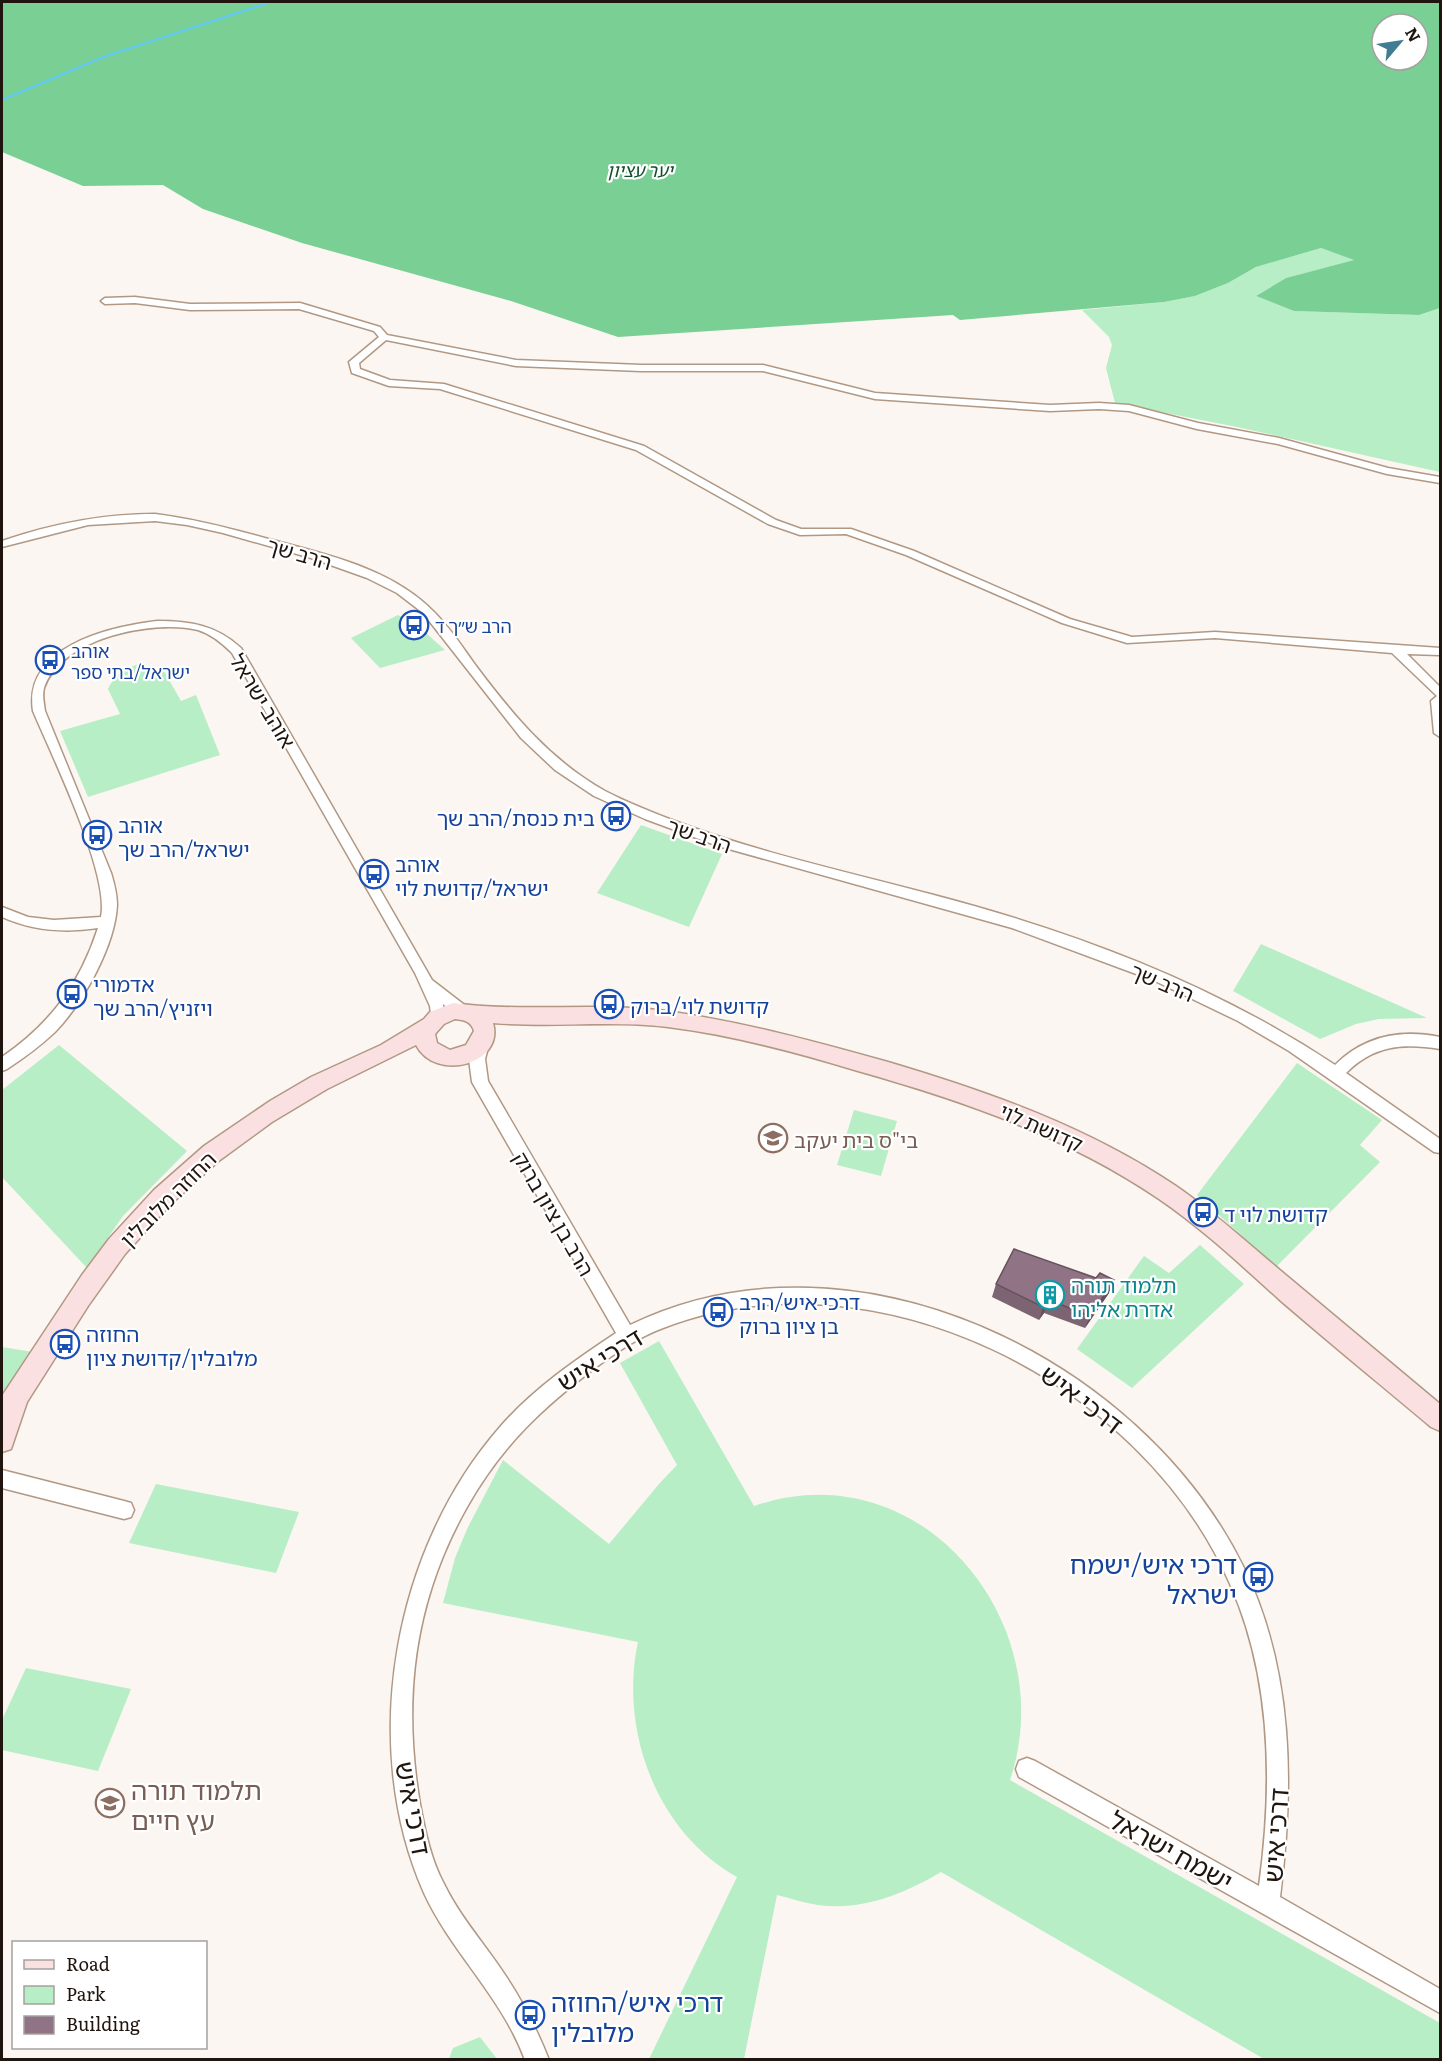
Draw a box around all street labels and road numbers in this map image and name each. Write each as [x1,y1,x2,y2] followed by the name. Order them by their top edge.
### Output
[264,528,336,576] street label: הרב שך
[224,647,304,753] street label: אוהב ישראל
[664,809,736,859] street label: הרב שך
[1126,954,1200,1008] street label: הרב שך
[995,1094,1089,1158] street label: קדושת לוי
[112,1143,222,1253] street label: החוזה מלובלין
[507,1145,603,1281] street label: הרב בן ציון ברוק
[548,1316,650,1400] street label: דרכי איש
[1033,1354,1133,1442] street label: דרכי איש
[387,1758,443,1858] street label: דרכי איש
[1251,1786,1297,1884] street label: דרכי איש
[1103,1799,1241,1899] street label: ישמח ישראל

